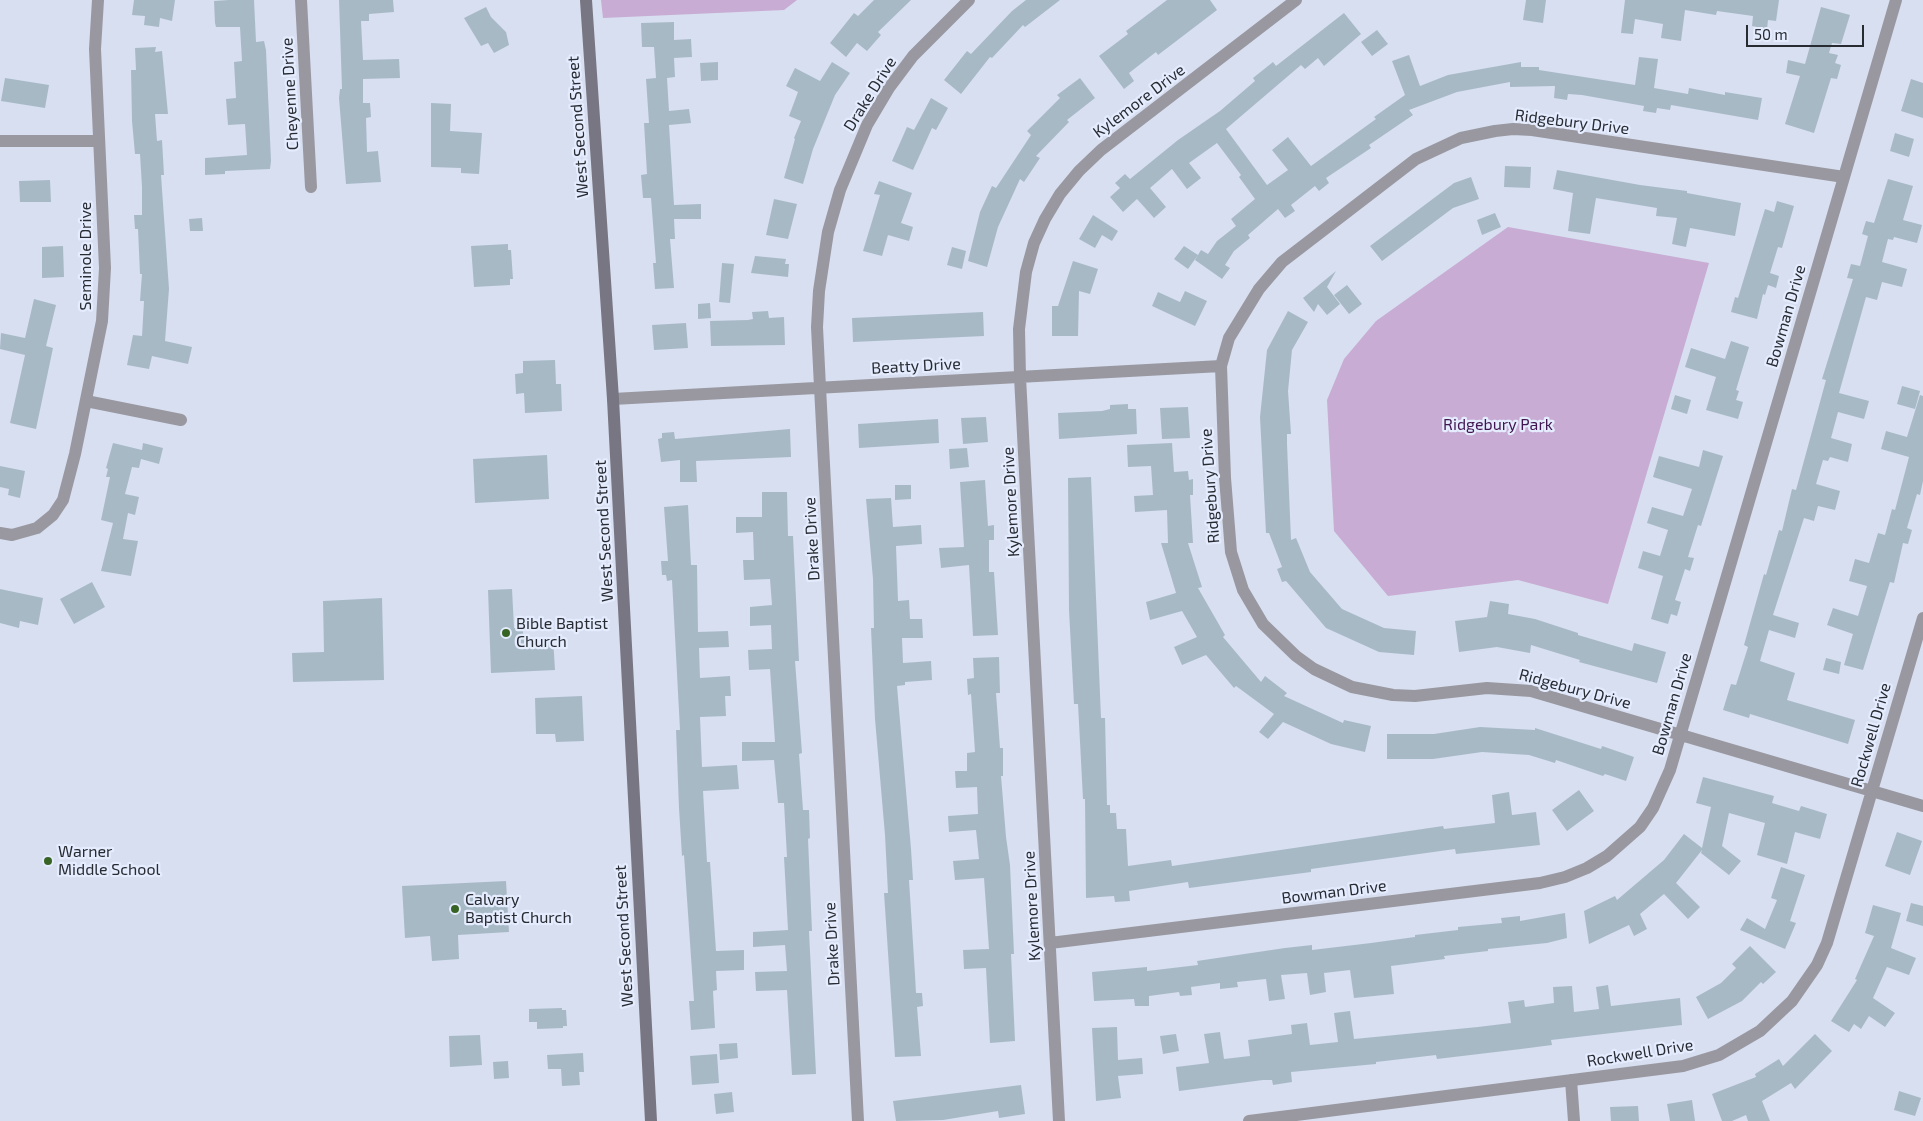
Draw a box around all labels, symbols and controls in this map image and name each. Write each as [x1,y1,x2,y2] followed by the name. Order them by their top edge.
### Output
[1748,15,1866,47] scale bar
[1754,25,1788,43] text: 50 m
[277,37,303,151] street label: Cheyenne Drive
[840,53,900,135] street label: Drake Drive
[563,55,593,199] street label: West Second Street
[1089,60,1189,142] street label: Kylemore Drive
[1514,105,1630,139] street label: Ridgebury Drive
[76,202,96,310] street label: Seminole Drive
[1762,263,1810,369] street label: Bowman Drive
[871,354,961,378] street label: Beatty Drive
[1443,415,1553,435] park label: Ridgebury Park
[1196,428,1224,544] street label: Ridgebury Drive
[999,446,1023,558] street label: Kylemore Drive
[591,460,617,602] street label: West Second Street
[800,497,824,581] street label: Drake Drive
[516,614,608,652] place label: Bible Baptist Church
[500,627,512,639] marker: Bible Baptist Church
[1648,651,1696,757] street label: Bowman Drive
[1517,665,1633,713] street label: Ridgebury Drive
[1847,681,1895,789] street label: Rockwell Drive
[58,842,160,880] place label: Warner Middle School
[1020,850,1044,962] street label: Kylemore Drive
[42,855,54,867] marker: Warner Middle School
[611,865,637,1007] street label: West Second Street
[1280,876,1388,908] street label: Bowman Drive
[465,890,572,928] place label: Calvary Baptist Church
[820,902,844,986] street label: Drake Drive
[449,903,461,915] marker: Calvary Baptist Church
[1585,1035,1695,1071] street label: Rockwell Drive

